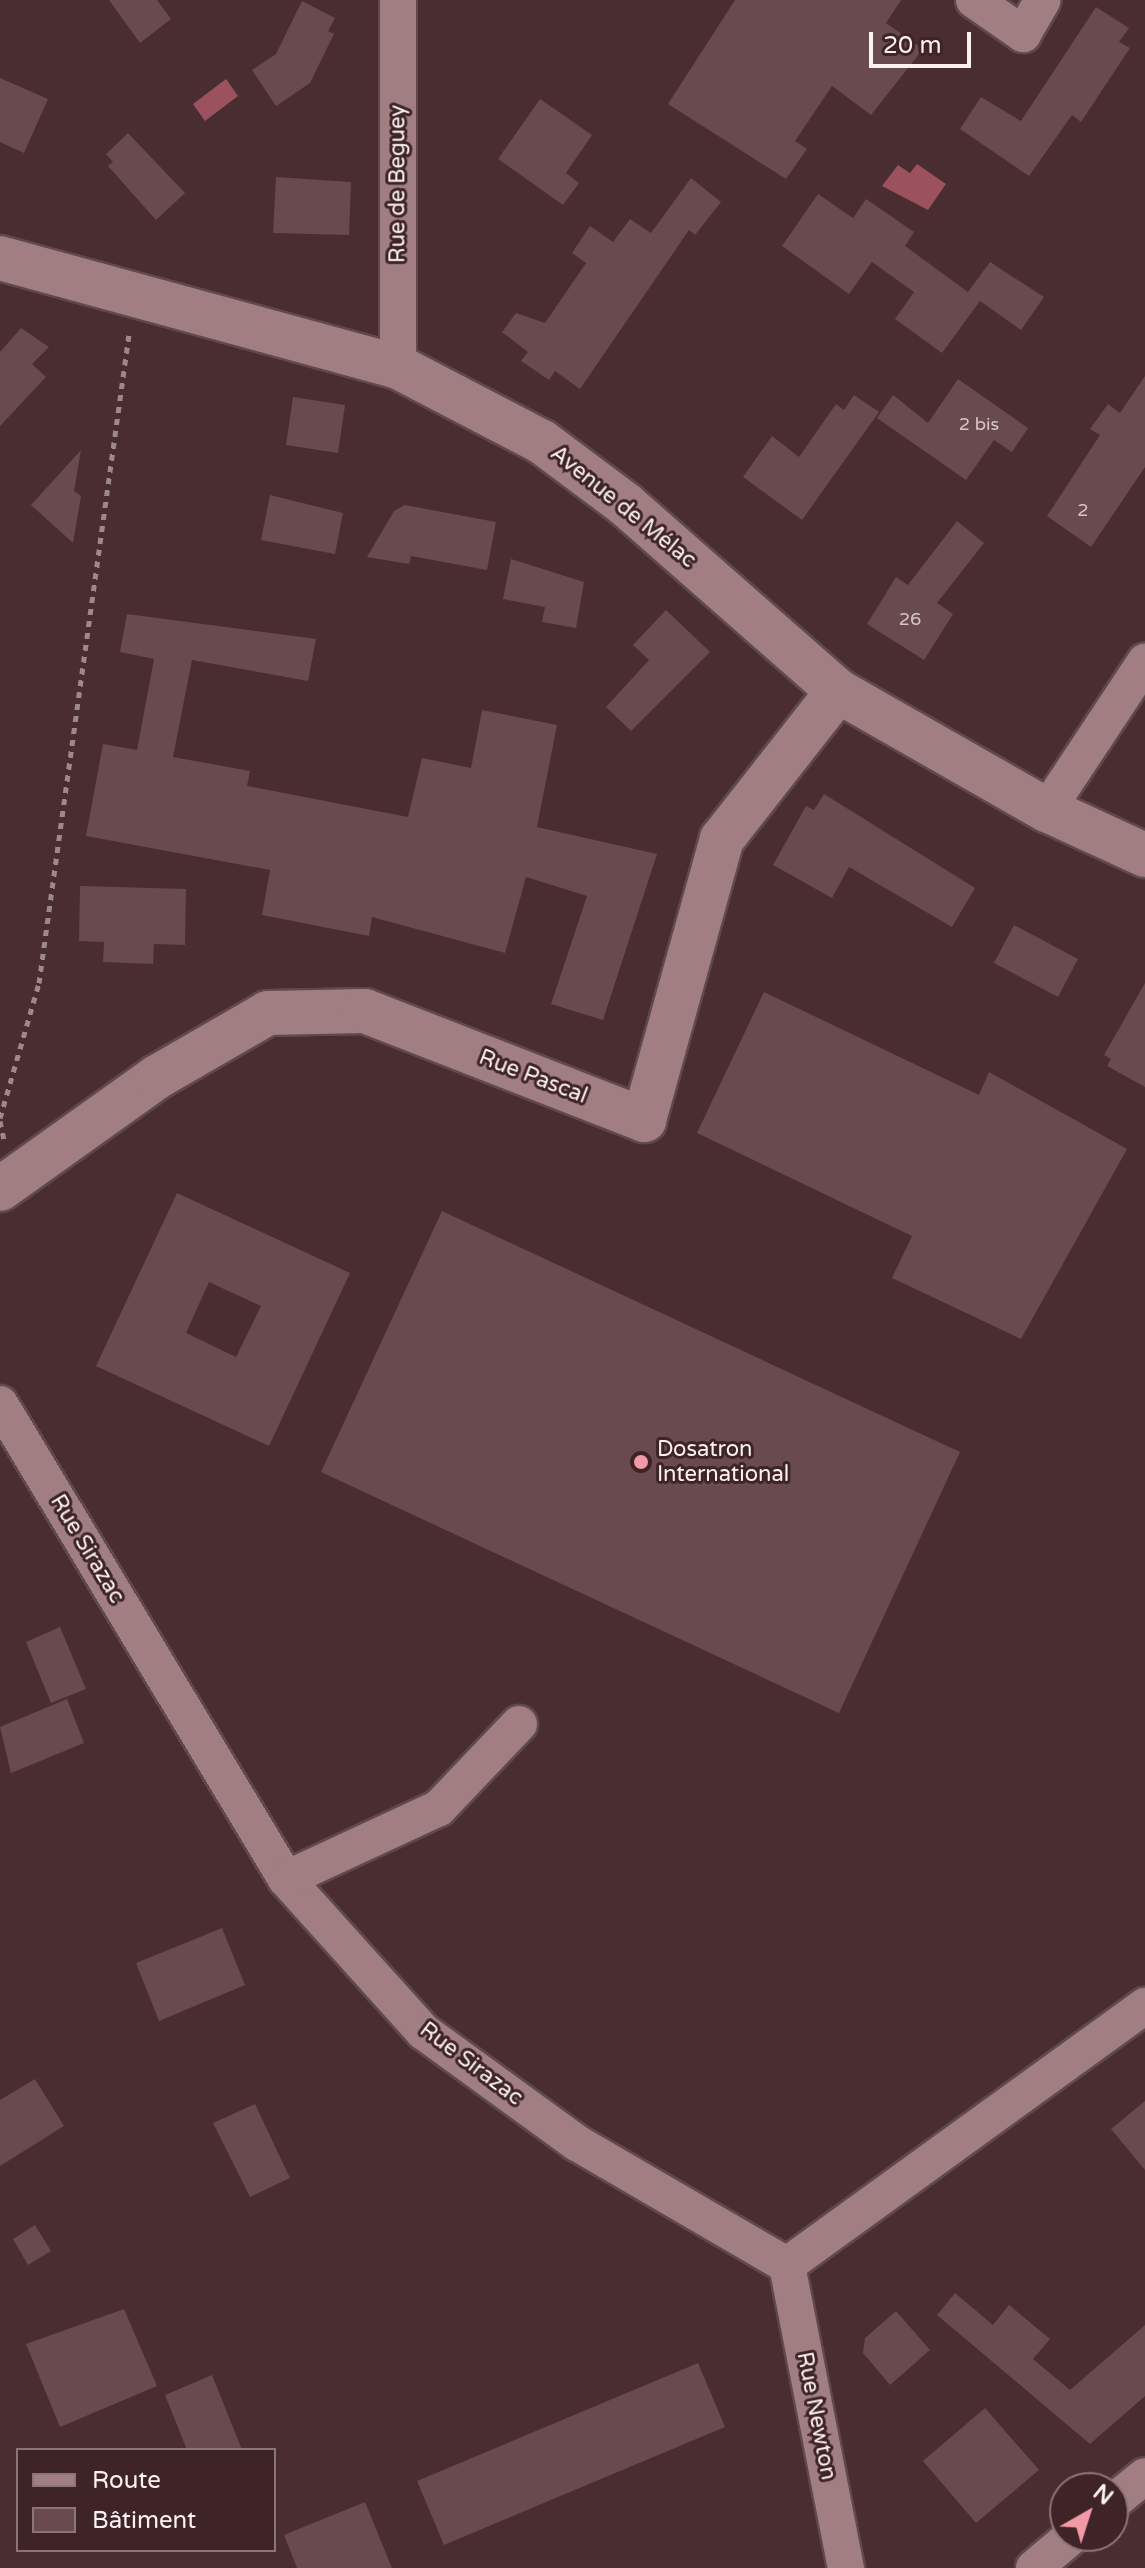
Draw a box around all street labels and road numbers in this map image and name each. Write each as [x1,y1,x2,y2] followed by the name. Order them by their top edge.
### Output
[385,105,411,263] street label: Rue de Beguey
[545,440,701,574] street label: Avenue de Mélac
[475,1044,591,1110] street label: Rue Pascal
[44,1490,130,1608] street label: Rue Sirazac
[414,2017,528,2111] street label: Rue Sirazac
[791,2350,841,2482] street label: Rue Newton

